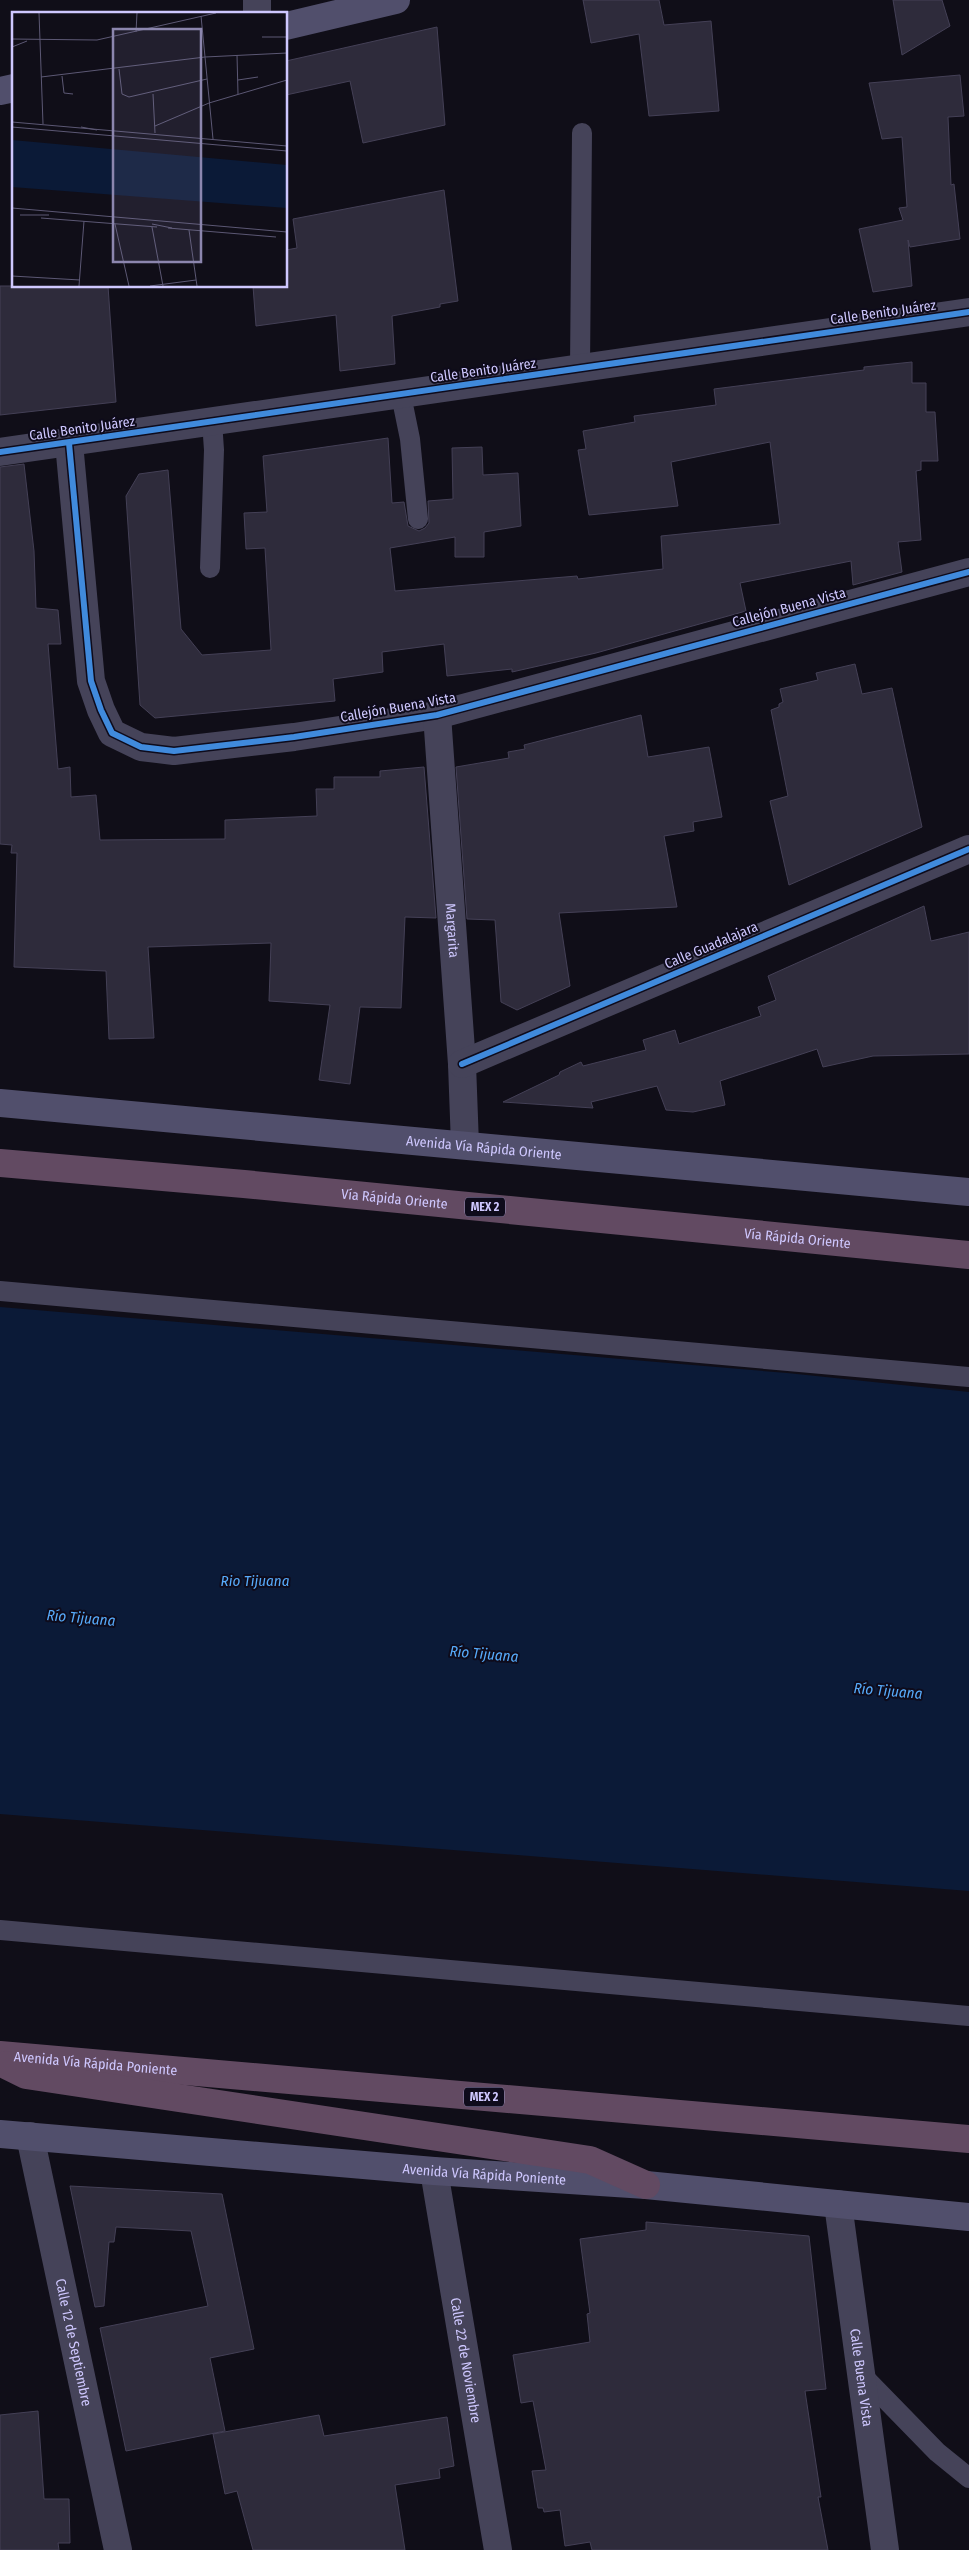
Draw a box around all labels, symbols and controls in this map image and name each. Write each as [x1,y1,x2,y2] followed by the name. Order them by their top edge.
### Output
[12,12,288,288] inset map
[829,297,937,328] street label: Calle Benito Juárez
[429,355,537,386] street label: Calle Benito Juárez
[28,413,136,444] street label: Calle Benito Juárez
[730,584,848,631] street label: Callejón Buena Vista
[339,689,457,726] street label: Callejón Buena Vista
[442,903,462,958] street label: Margarita
[662,918,761,973] street label: Calle Guadalajara
[405,1132,562,1164] street label: Avenida Vía Rápida Oriente
[340,1186,448,1213] street label: Vía Rápida Oriente
[465,1198,505,1216] road number: MEX 2
[743,1225,851,1252] street label: Vía Rápida Oriente
[221,1572,290,1590] water label: Rio Tijuana
[46,1606,116,1630] water label: Río Tijuana
[449,1642,519,1666] water label: Río Tijuana
[853,1679,923,1703] water label: Río Tijuana
[13,2048,178,2079] street label: Avenida Vía Rápida Poniente
[464,2088,504,2106] road number: MEX 2
[402,2160,567,2189] street label: Avenida Vía Rápida Poniente
[52,2277,95,2408] street label: Calle 12 de Septiembre
[447,2296,484,2424] street label: Calle 22 de Noviembre
[846,2327,876,2428] street label: Calle Buena Vista

